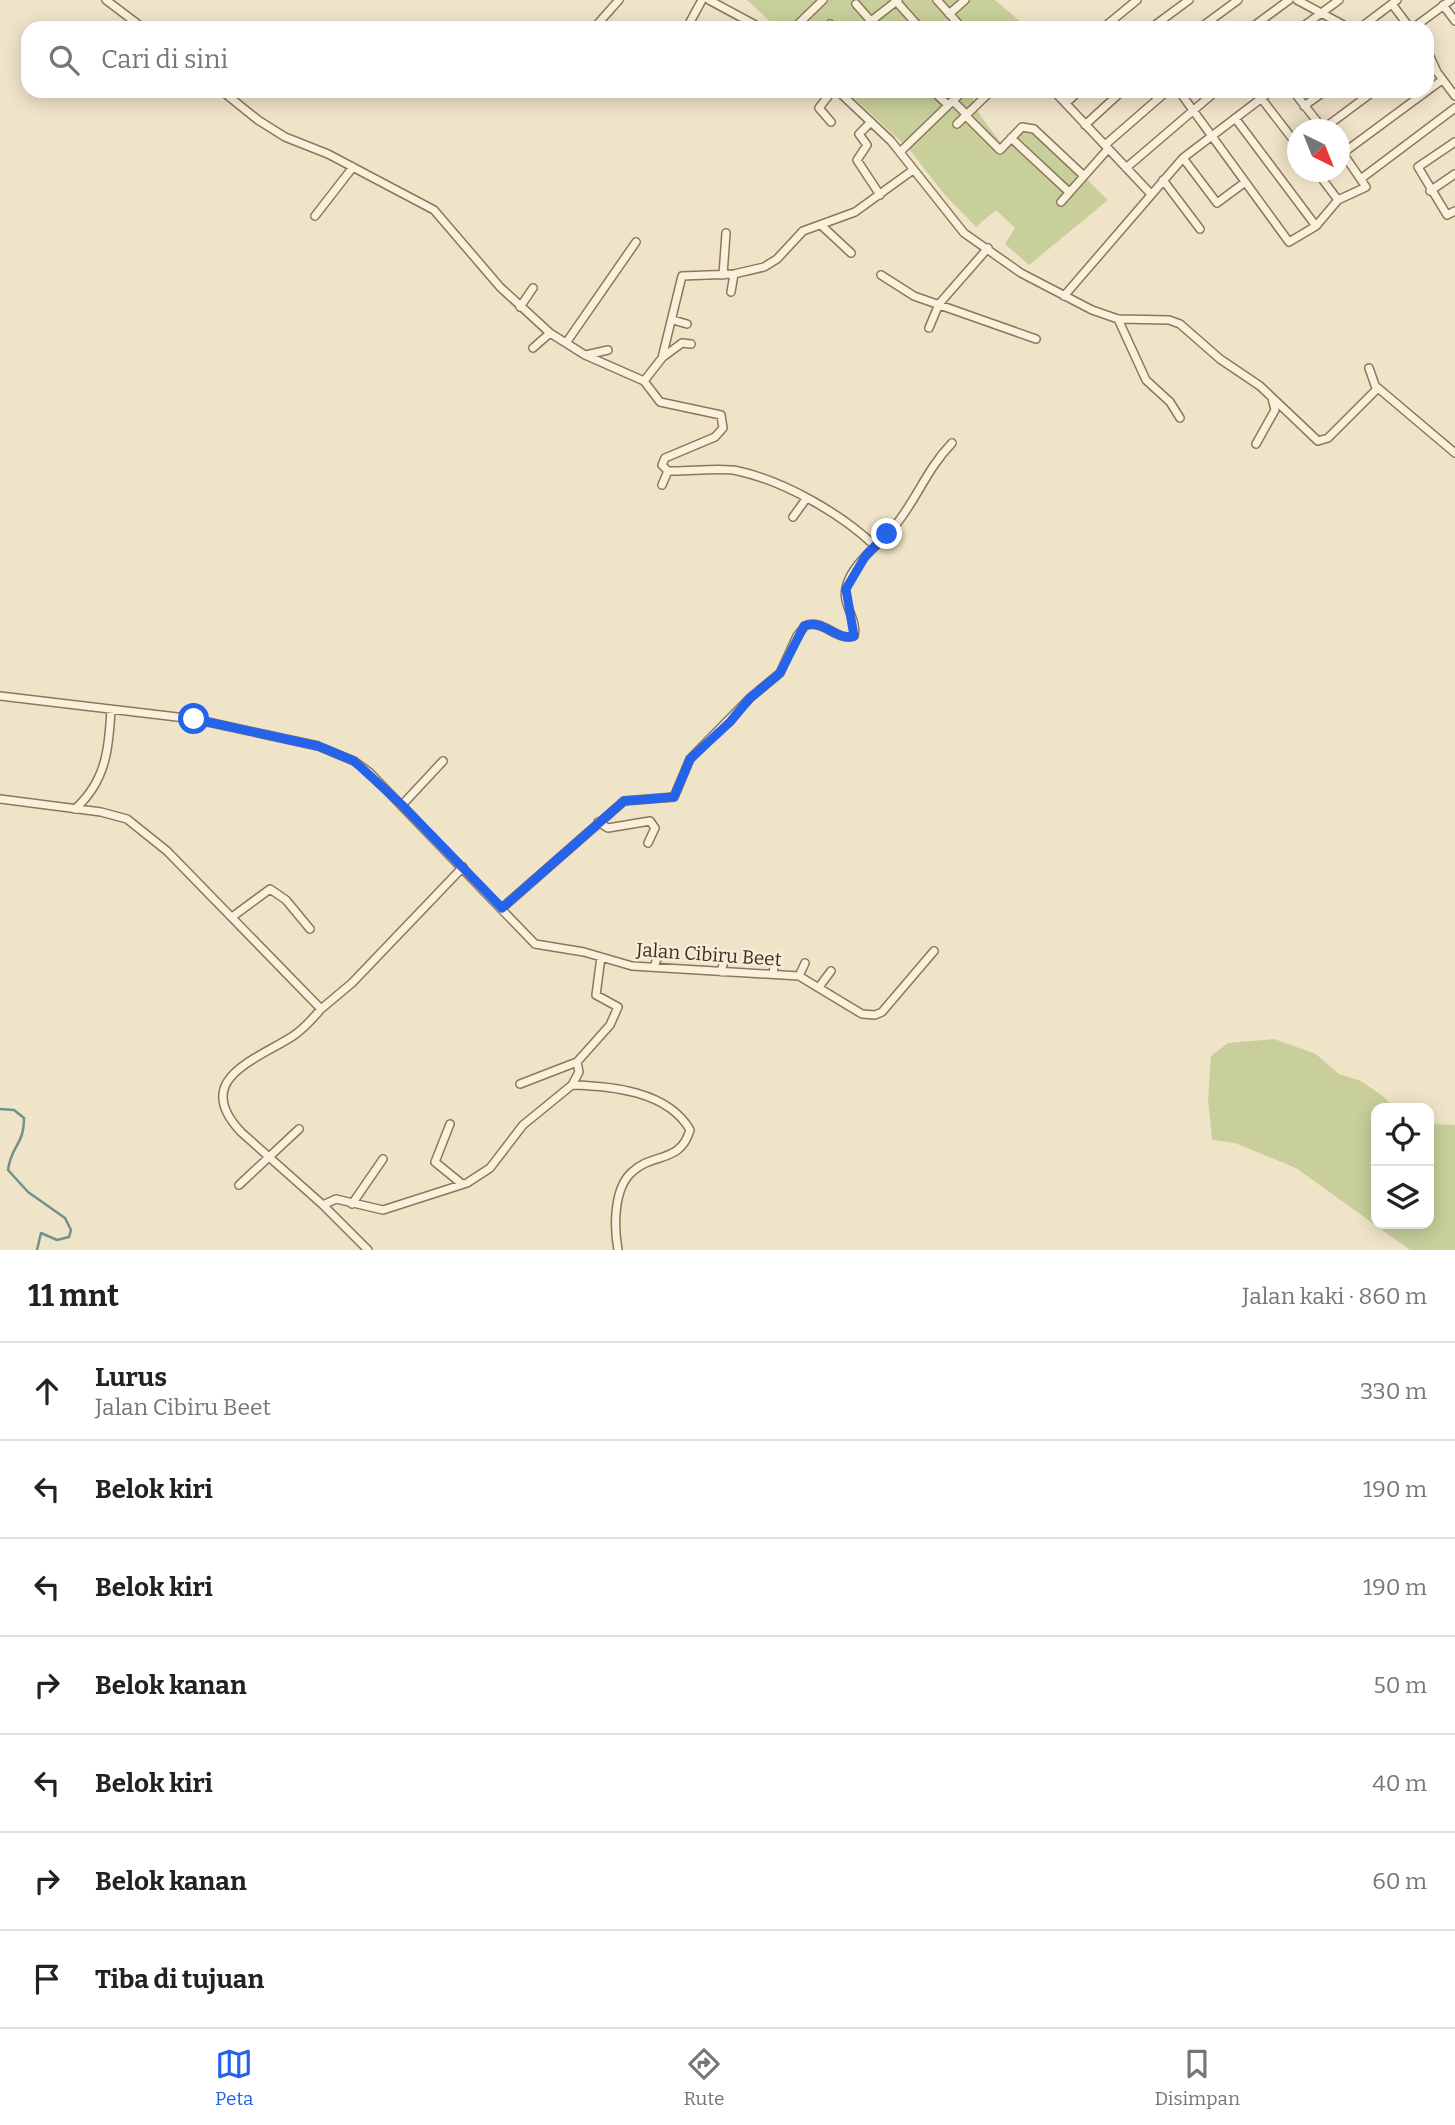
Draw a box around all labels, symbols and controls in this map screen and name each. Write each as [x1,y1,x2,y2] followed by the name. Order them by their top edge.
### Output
[21,21,1434,98] search box
[45,41,83,79] icon: search
[101,44,228,75] text: Cari di sini
[1287,119,1350,182] north arrow
[871,518,902,549] route end
[178,703,209,734] route start
[635,938,782,971] street label: Jalan Cibiru Beet
[1371,1103,1434,1229] map controls
[1371,1103,1434,1166] button: locate
[1371,1166,1434,1229] button: layers
[28,1278,119,1314] text: 11 mnt
[1242,1282,1427,1310] text: Jalan kaki · 860 m
[95,1362,167,1393] text: Lurus
[28,1372,66,1410] icon: ahead
[1360,1377,1427,1405] text: 330 m
[95,1393,271,1421] text: Jalan Cibiru Beet
[28,1470,66,1508] icon: left
[95,1474,213,1505] text: Belok kiri
[1363,1475,1427,1503] text: 190 m
[28,1568,66,1606] icon: left
[95,1572,213,1603] text: Belok kiri
[1363,1573,1427,1601] text: 190 m
[28,1666,66,1704] icon: right
[95,1670,247,1701] text: Belok kanan
[1373,1671,1427,1699] text: 50 m
[28,1764,66,1802] icon: left
[95,1768,213,1799] text: Belok kiri
[1372,1769,1427,1797] text: 40 m
[28,1862,66,1900] icon: right
[95,1866,247,1897] text: Belok kanan
[1372,1867,1427,1895] text: 60 m
[28,1960,66,1998] icon: arrive
[95,1964,264,1995] text: Tiba di tujuan
[215,2045,253,2110] tab: Peta
[683,2045,724,2110] tab: Rute
[1154,2045,1240,2110] tab: Disimpan

